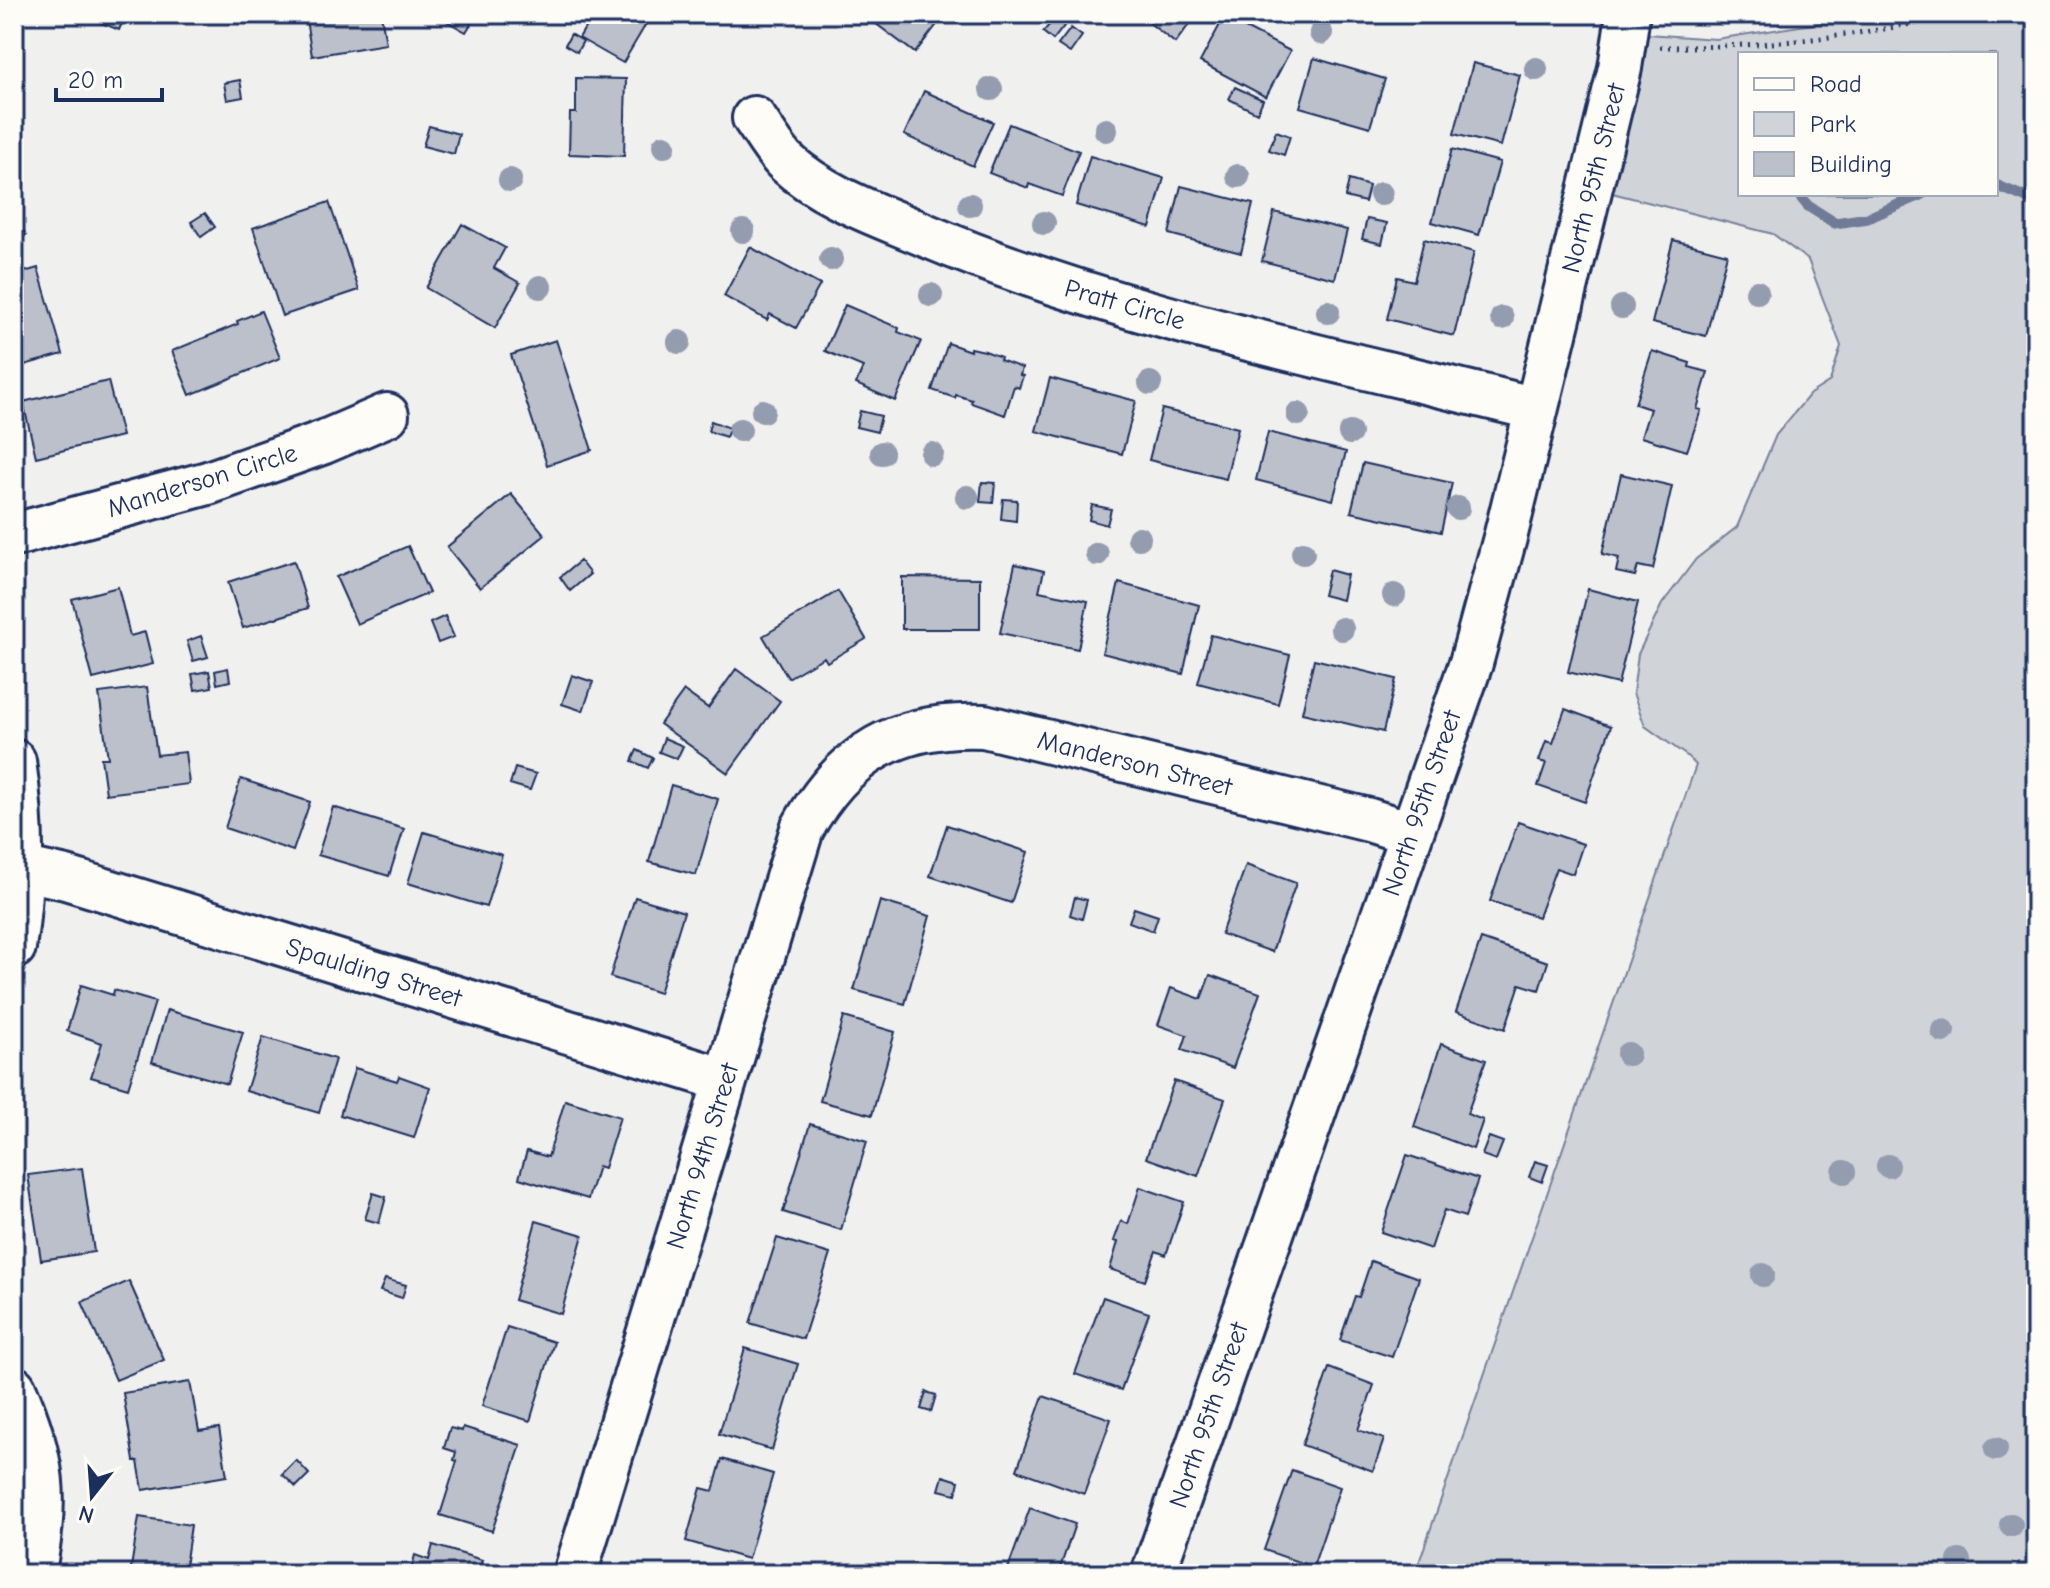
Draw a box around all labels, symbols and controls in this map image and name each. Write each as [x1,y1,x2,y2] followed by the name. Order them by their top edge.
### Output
[56,52,162,102] scale bar
[1738,52,1998,196] legend
[68,66,123,94] text: 20 m
[1810,70,1862,98] text: Road
[1556,79,1632,276] street label: North 95th Street
[1810,110,1856,138] text: Park
[1810,150,1892,178] text: Building
[1061,273,1188,336] street label: Pratt Circle
[104,438,301,524] street label: Manderson Circle
[1376,705,1468,900] street label: North 95th Street
[1034,725,1237,803] street label: Manderson Street
[282,932,467,1014] street label: Spaulding Street
[660,1058,746,1253] street label: North 94th Street
[1163,1317,1255,1512] street label: North 95th Street
[52,1456,132,1536] north arrow
[76,1500,97,1529] text: N

